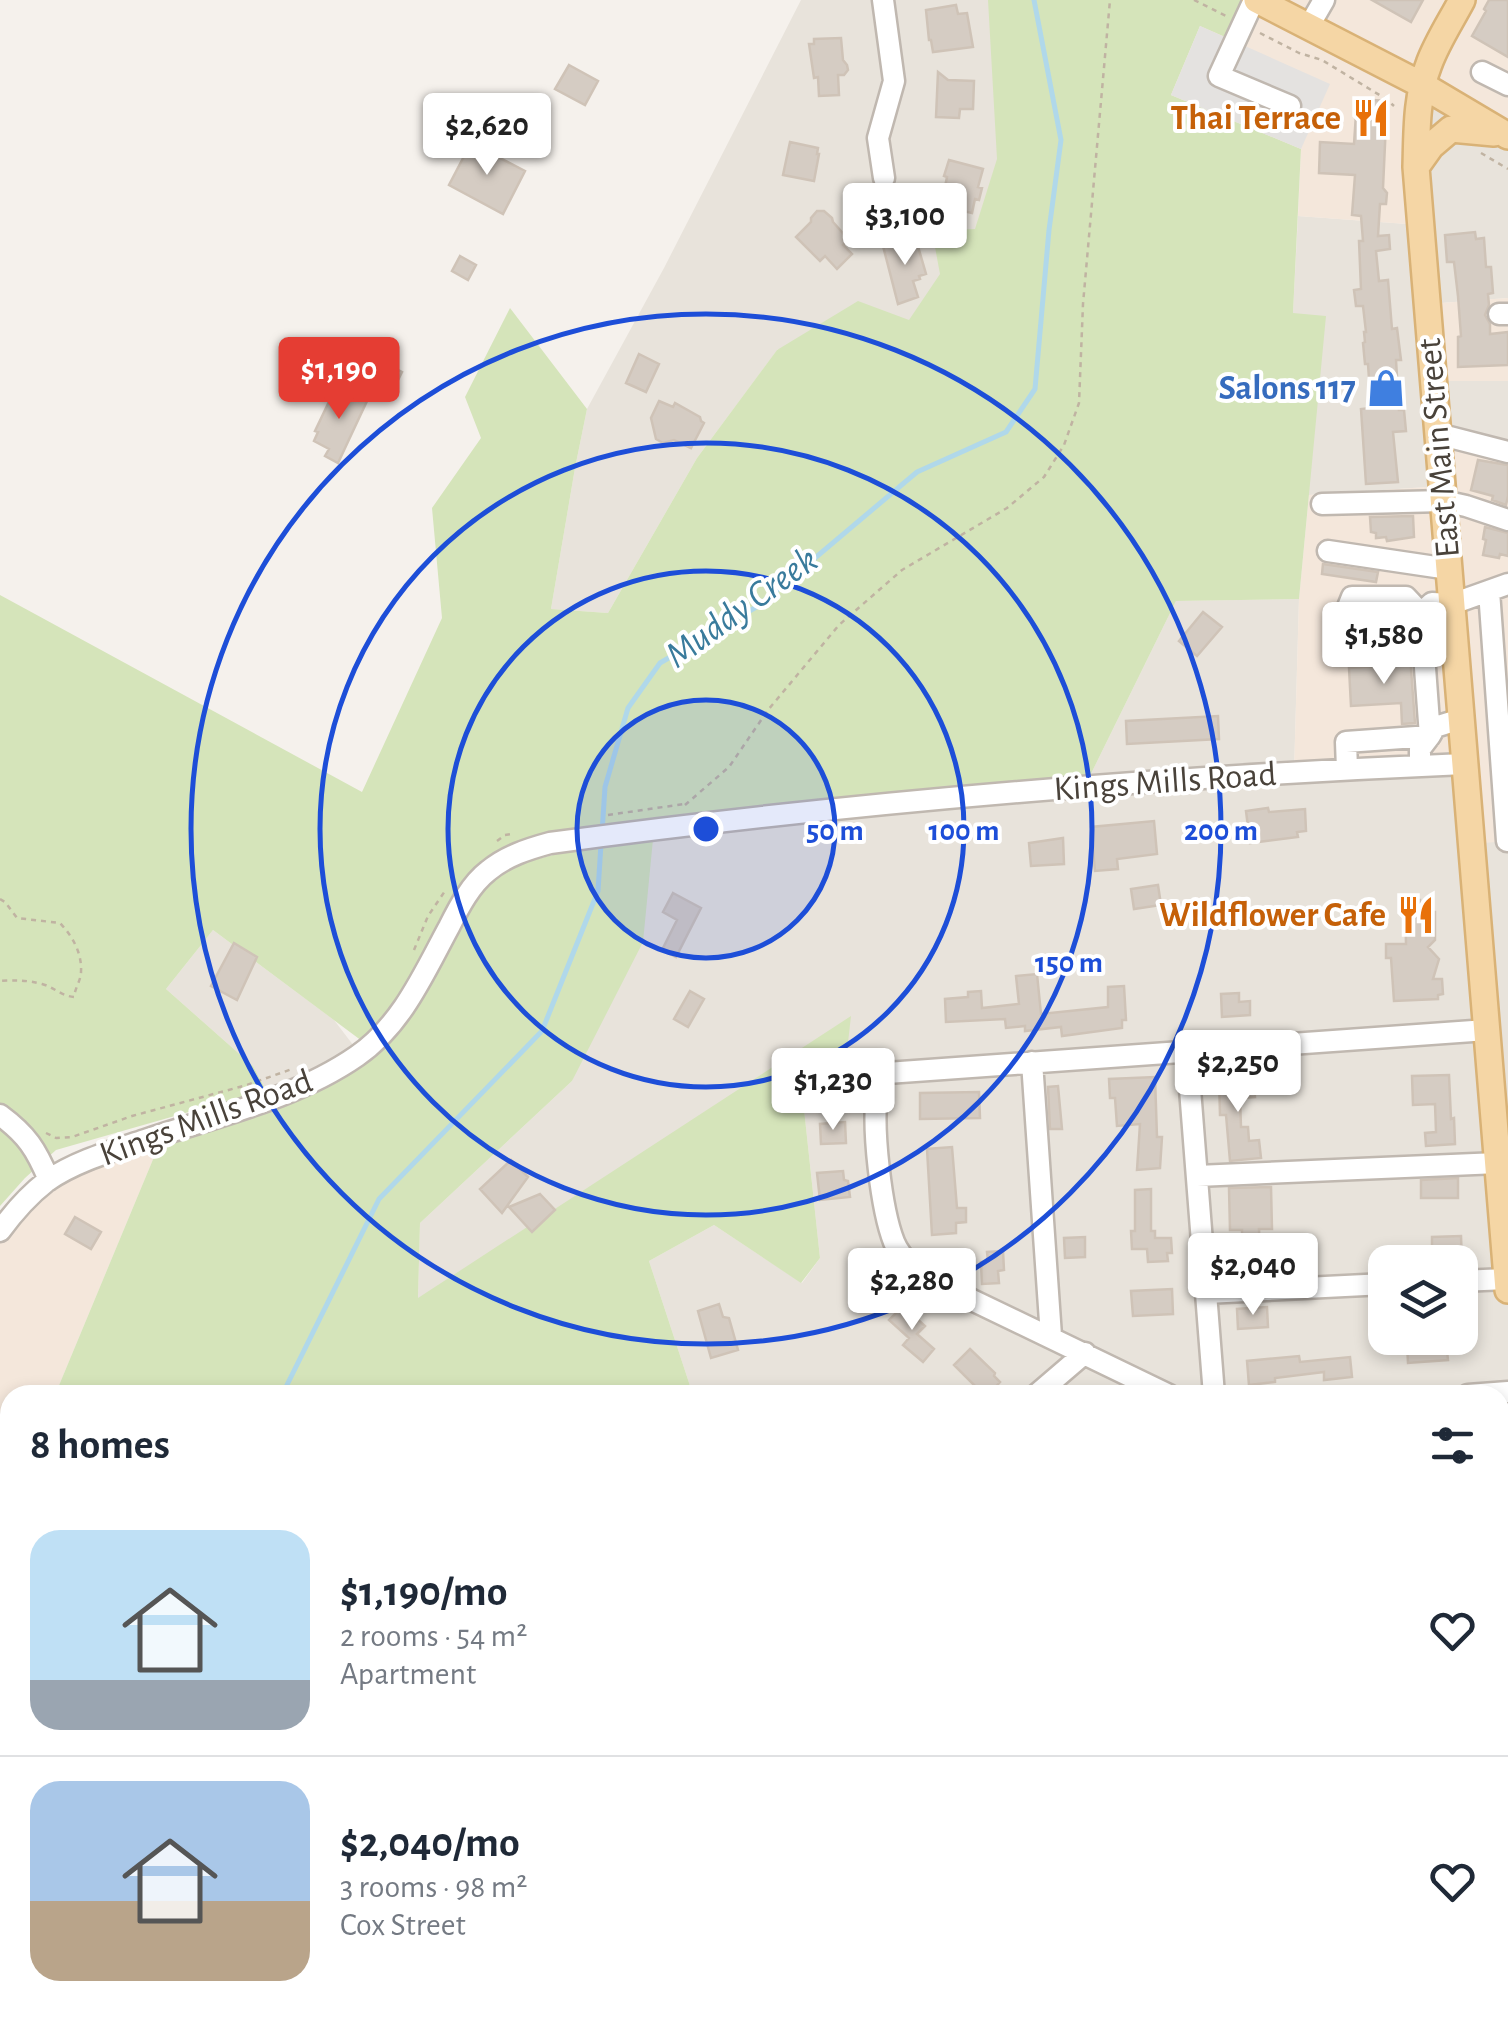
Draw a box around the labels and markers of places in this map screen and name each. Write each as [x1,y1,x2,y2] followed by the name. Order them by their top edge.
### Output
[406,93,568,178] pin: $2,620
[1350,97,1392,139] restaurant icon: Thai Terrace
[1171,101,1341,136] place label: Thai Terrace
[824,183,986,268] pin: $3,100
[258,337,420,422] pin: $1,190
[1365,367,1407,409] shop icon: Salons 117
[1218,371,1356,406] place label: Salons 117
[1303,602,1465,687] pin: $1,580
[688,811,724,847] centre of rings
[1395,894,1437,936] restaurant icon: Wildflower Cafe
[1159,898,1386,933] place label: Wildflower Cafe
[1157,1030,1319,1115] pin: $2,250
[752,1048,914,1133] pin: $1,230
[1172,1233,1334,1318] pin: $2,040
[831,1248,993,1333] pin: $2,280

